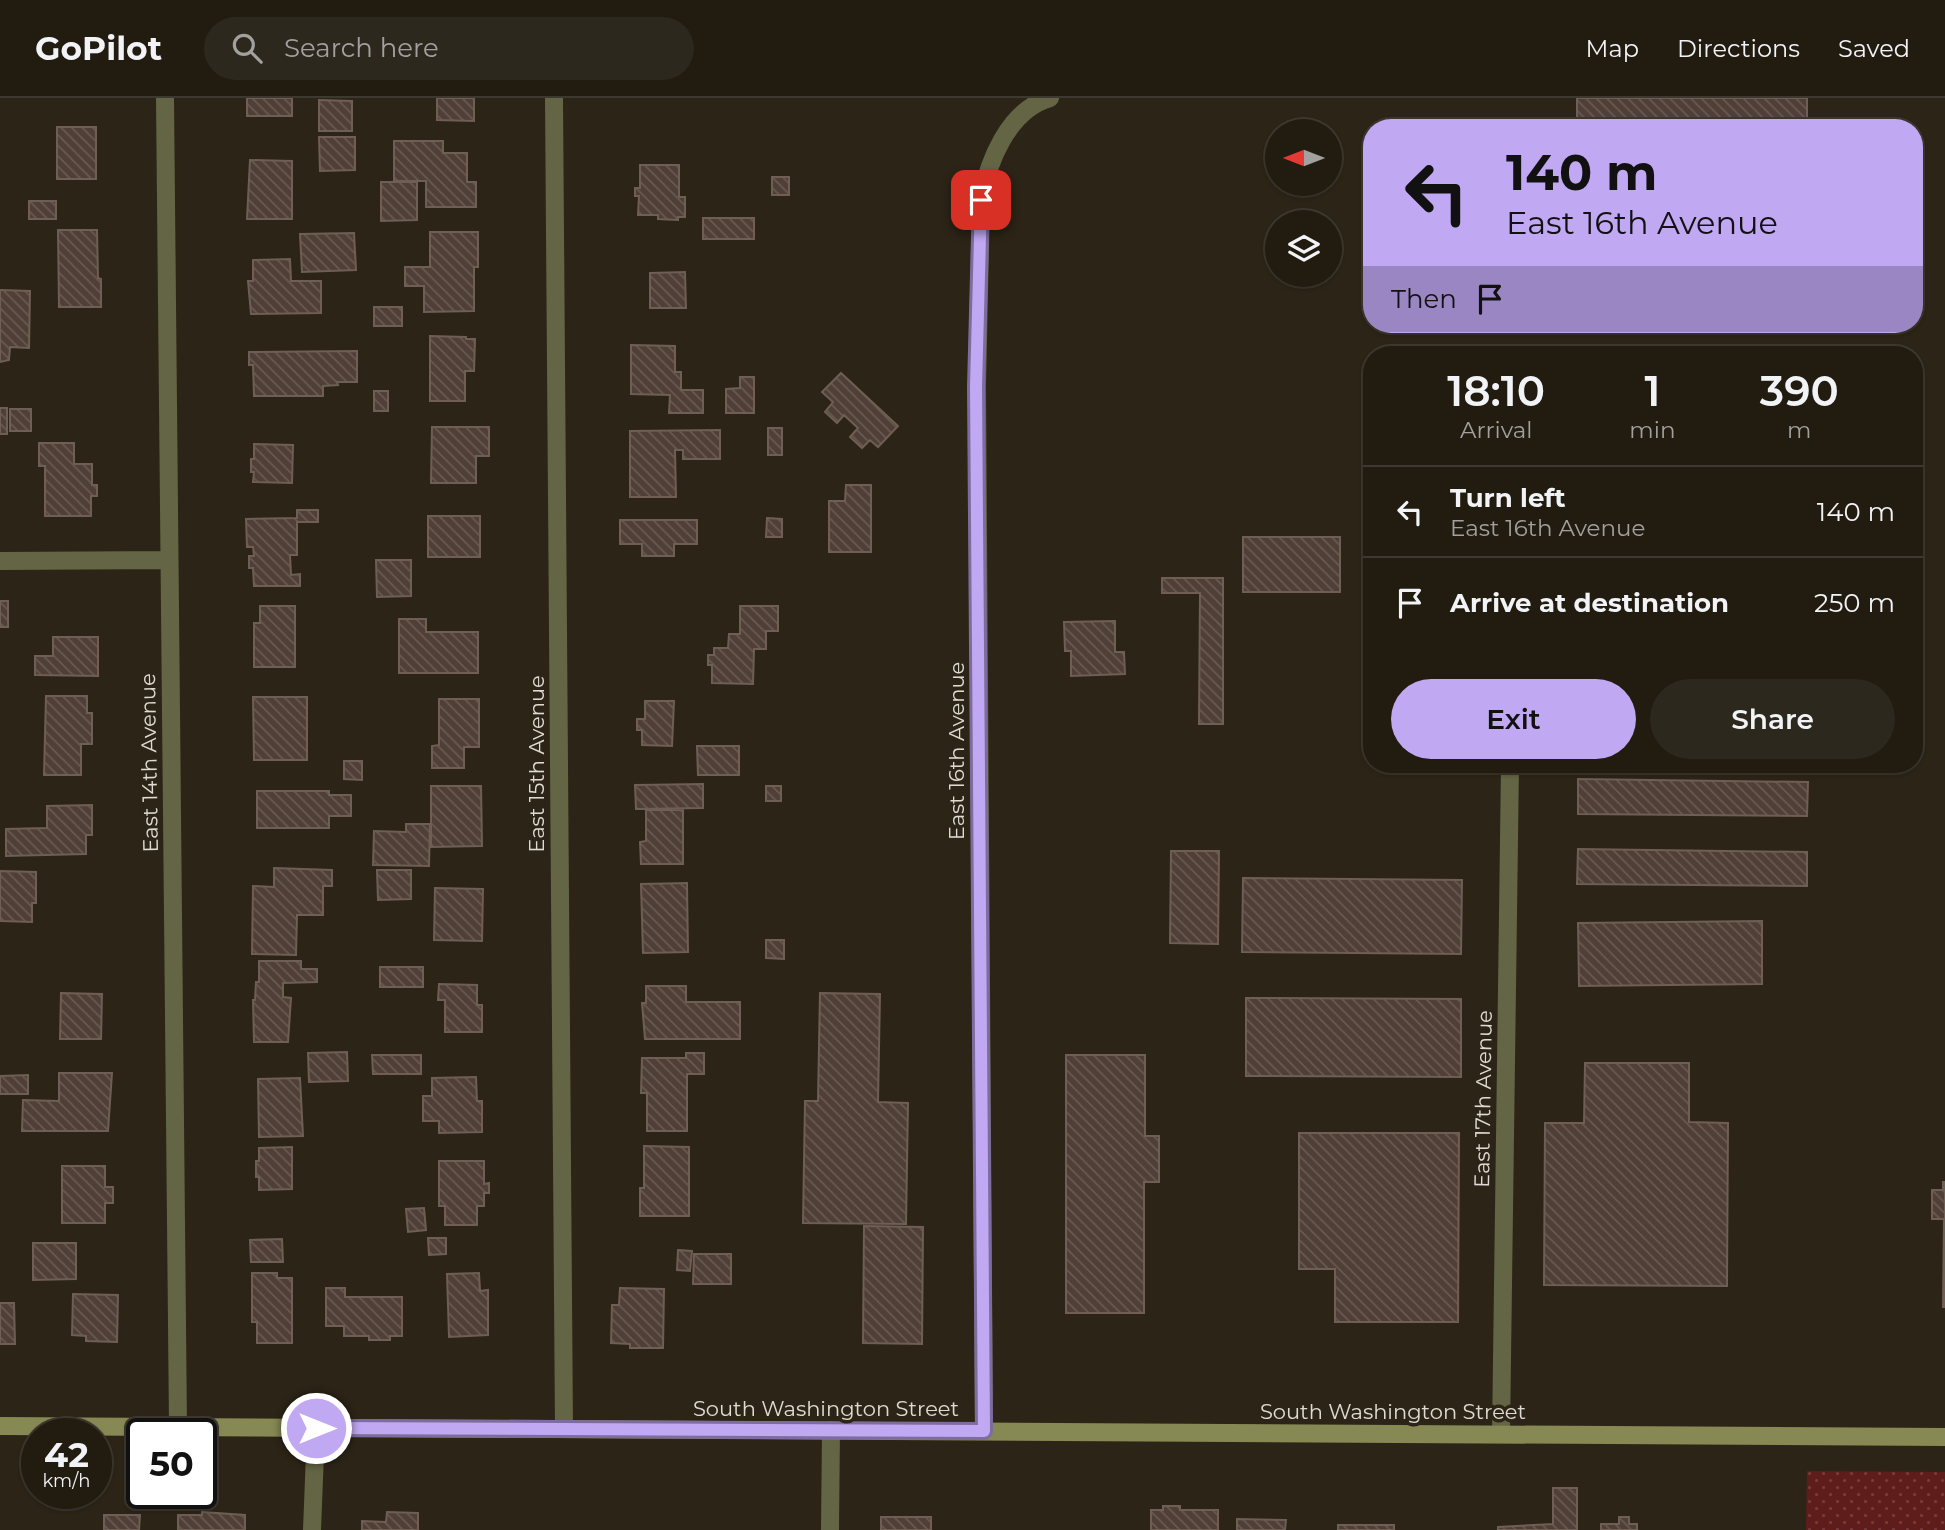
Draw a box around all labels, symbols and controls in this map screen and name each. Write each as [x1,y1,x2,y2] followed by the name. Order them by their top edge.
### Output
[204,17,694,80] search box
[35,28,162,68] text: GoPilot
[228,29,266,67] icon: search
[284,32,439,64] text: Search here
[1586,34,1639,63] text: Map
[1677,34,1800,63] text: Directions
[1838,34,1910,63] text: Saved
[1265,119,1342,196] north arrow
[1265,119,1342,287] map controls
[1506,143,1658,202] text: 140 m
[1391,147,1482,238] icon: left
[951,170,1011,230] pin
[962,181,1000,219] icon: arrive
[1506,203,1778,242] text: East 16th Avenue
[1265,210,1342,287] button: layers
[1471,280,1509,318] icon: arrive
[1391,283,1457,315] text: Then
[1447,365,1545,417] text: 18:10
[1644,365,1660,417] text: 1
[1760,365,1839,417] text: 390
[1460,416,1532,444] text: Arrival
[1629,416,1675,444] text: min
[1787,416,1811,444] text: m
[1450,482,1566,514] text: Turn left
[1391,493,1429,531] icon: left
[1817,496,1895,528] text: 140 m
[1450,514,1645,542] text: East 16th Avenue
[1391,584,1429,622] icon: arrive
[1450,587,1729,619] text: Arrive at destination
[1814,587,1895,619] text: 250 m
[944,662,969,840] street label: East 16th Avenue
[135,673,163,853] street label: East 14th Avenue
[524,675,549,853] street label: East 15th Avenue
[1391,679,1636,759] button: Exit
[1650,679,1895,759] button: Share
[1469,1010,1497,1188] street label: East 17th Avenue
[279,1391,353,1465] position arrow
[693,1396,959,1421] street label: South Washington Street
[1260,1399,1526,1424] street label: South Washington Street
[126,1418,217,1509] speed limit sign: 50
[44,1433,89,1476] text: 42
[42,1470,91,1492] text: km/h

